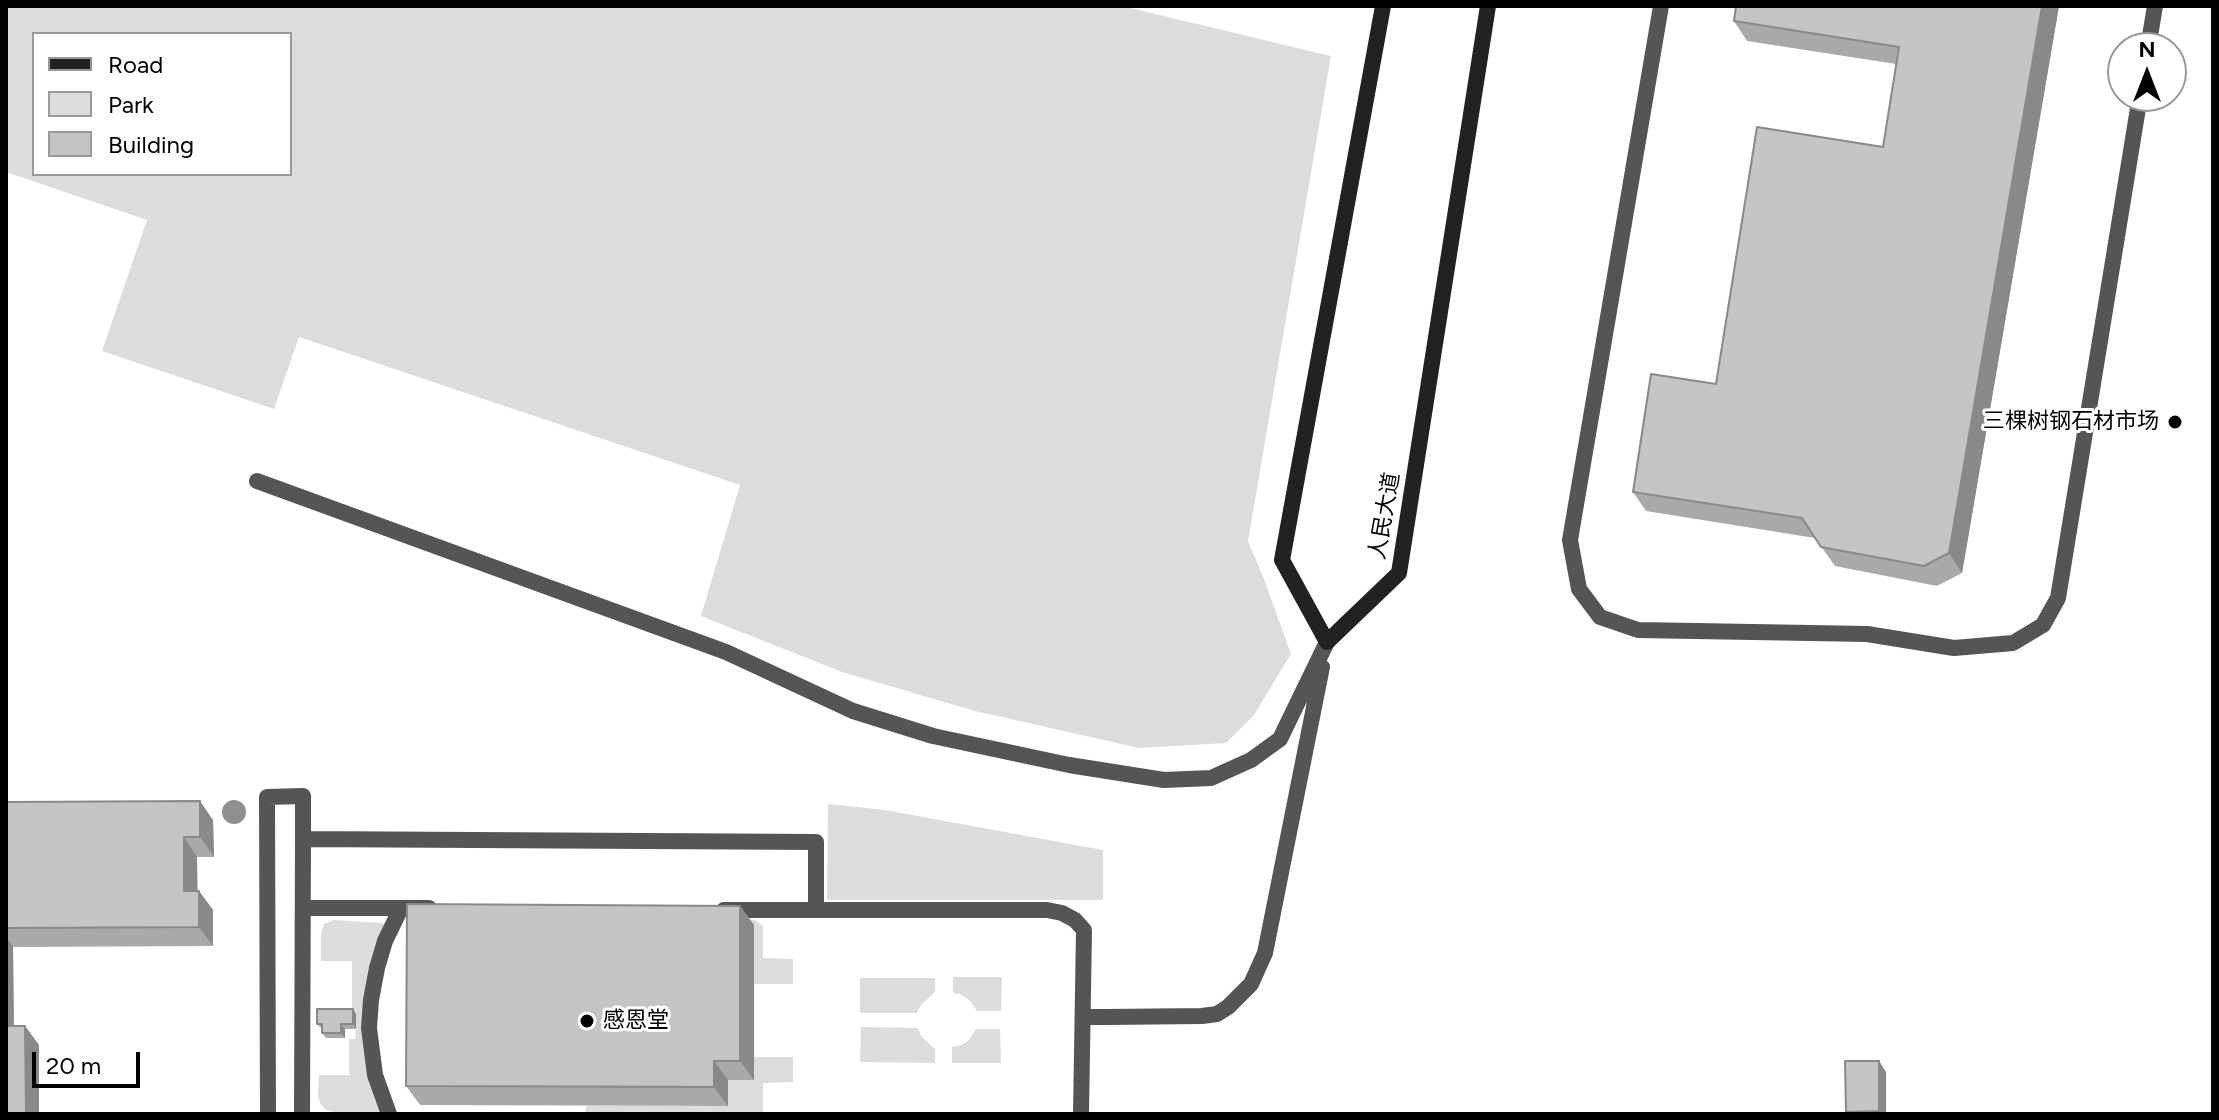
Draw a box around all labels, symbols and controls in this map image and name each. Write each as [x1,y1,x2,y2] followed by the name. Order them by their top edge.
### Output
[32,32,292,176] legend
[2107,32,2187,112] north arrow
[2138,36,2156,63] text: N
[108,50,163,79] text: Road
[108,90,154,119] text: Park
[108,130,194,159] text: Building
[1983,409,2159,435] place label: 三棵树钢石材市场
[2166,413,2184,431] marker: 三棵树钢石材市场
[1364,470,1406,562] street label: 人民大道
[603,1008,669,1034] place label: 感恩堂
[578,1012,596,1030] marker: 感恩堂
[36,1036,144,1086] scale bar
[46,1051,101,1080] text: 20 m

